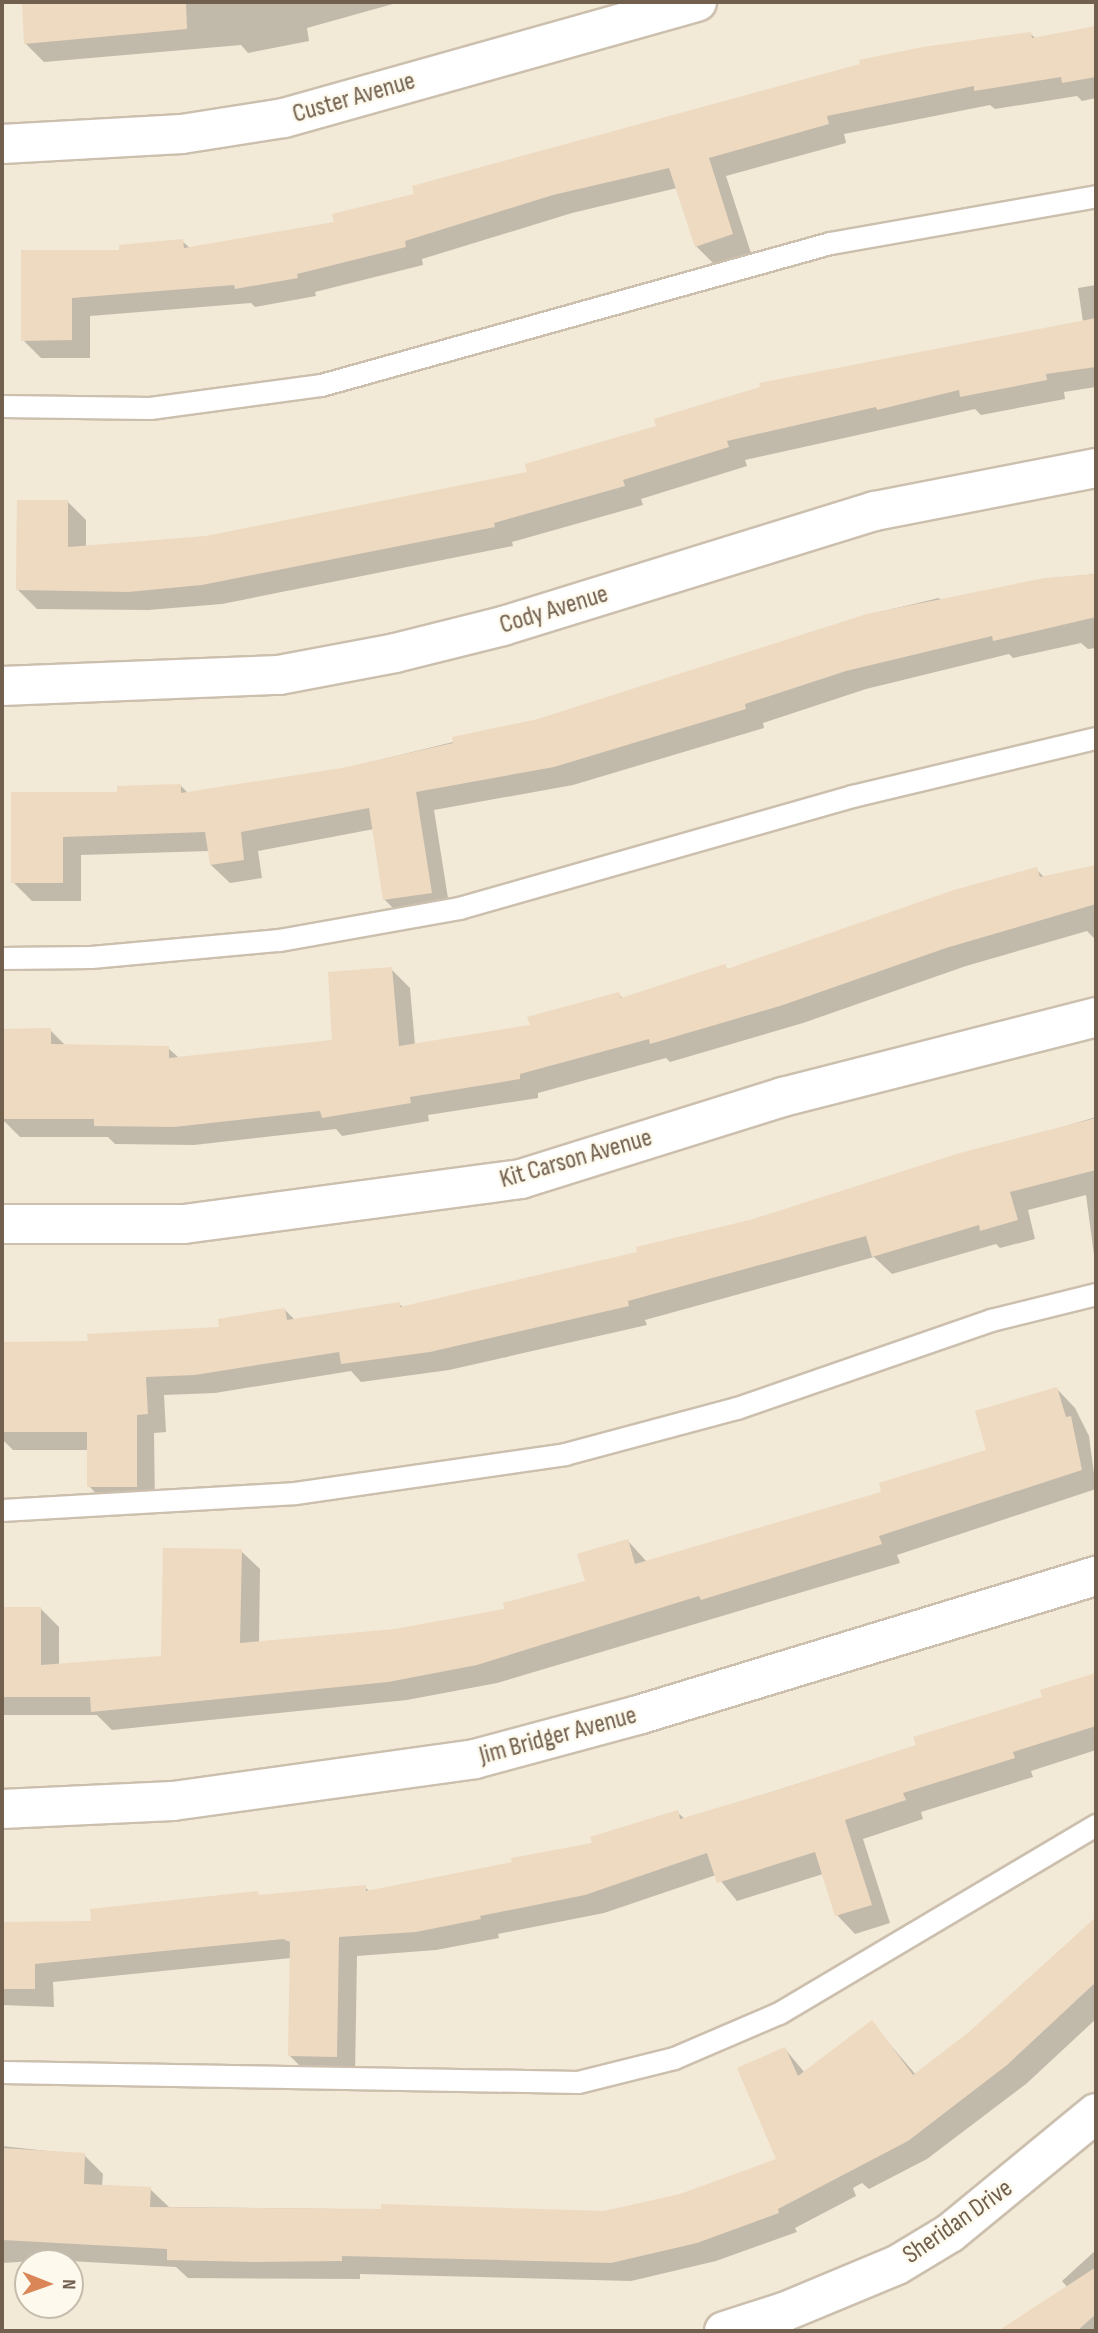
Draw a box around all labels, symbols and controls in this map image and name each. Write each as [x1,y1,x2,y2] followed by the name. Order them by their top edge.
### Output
[289,66,419,130] street label: Custer Avenue
[496,579,612,641] street label: Cody Avenue
[496,1122,656,1196] street label: Kit Carson Avenue
[476,1700,640,1772] street label: Jim Bridger Avenue
[897,2173,1019,2271] street label: Sheridan Drive
[14,2249,84,2319] north arrow
[57,2279,80,2290] text: N

